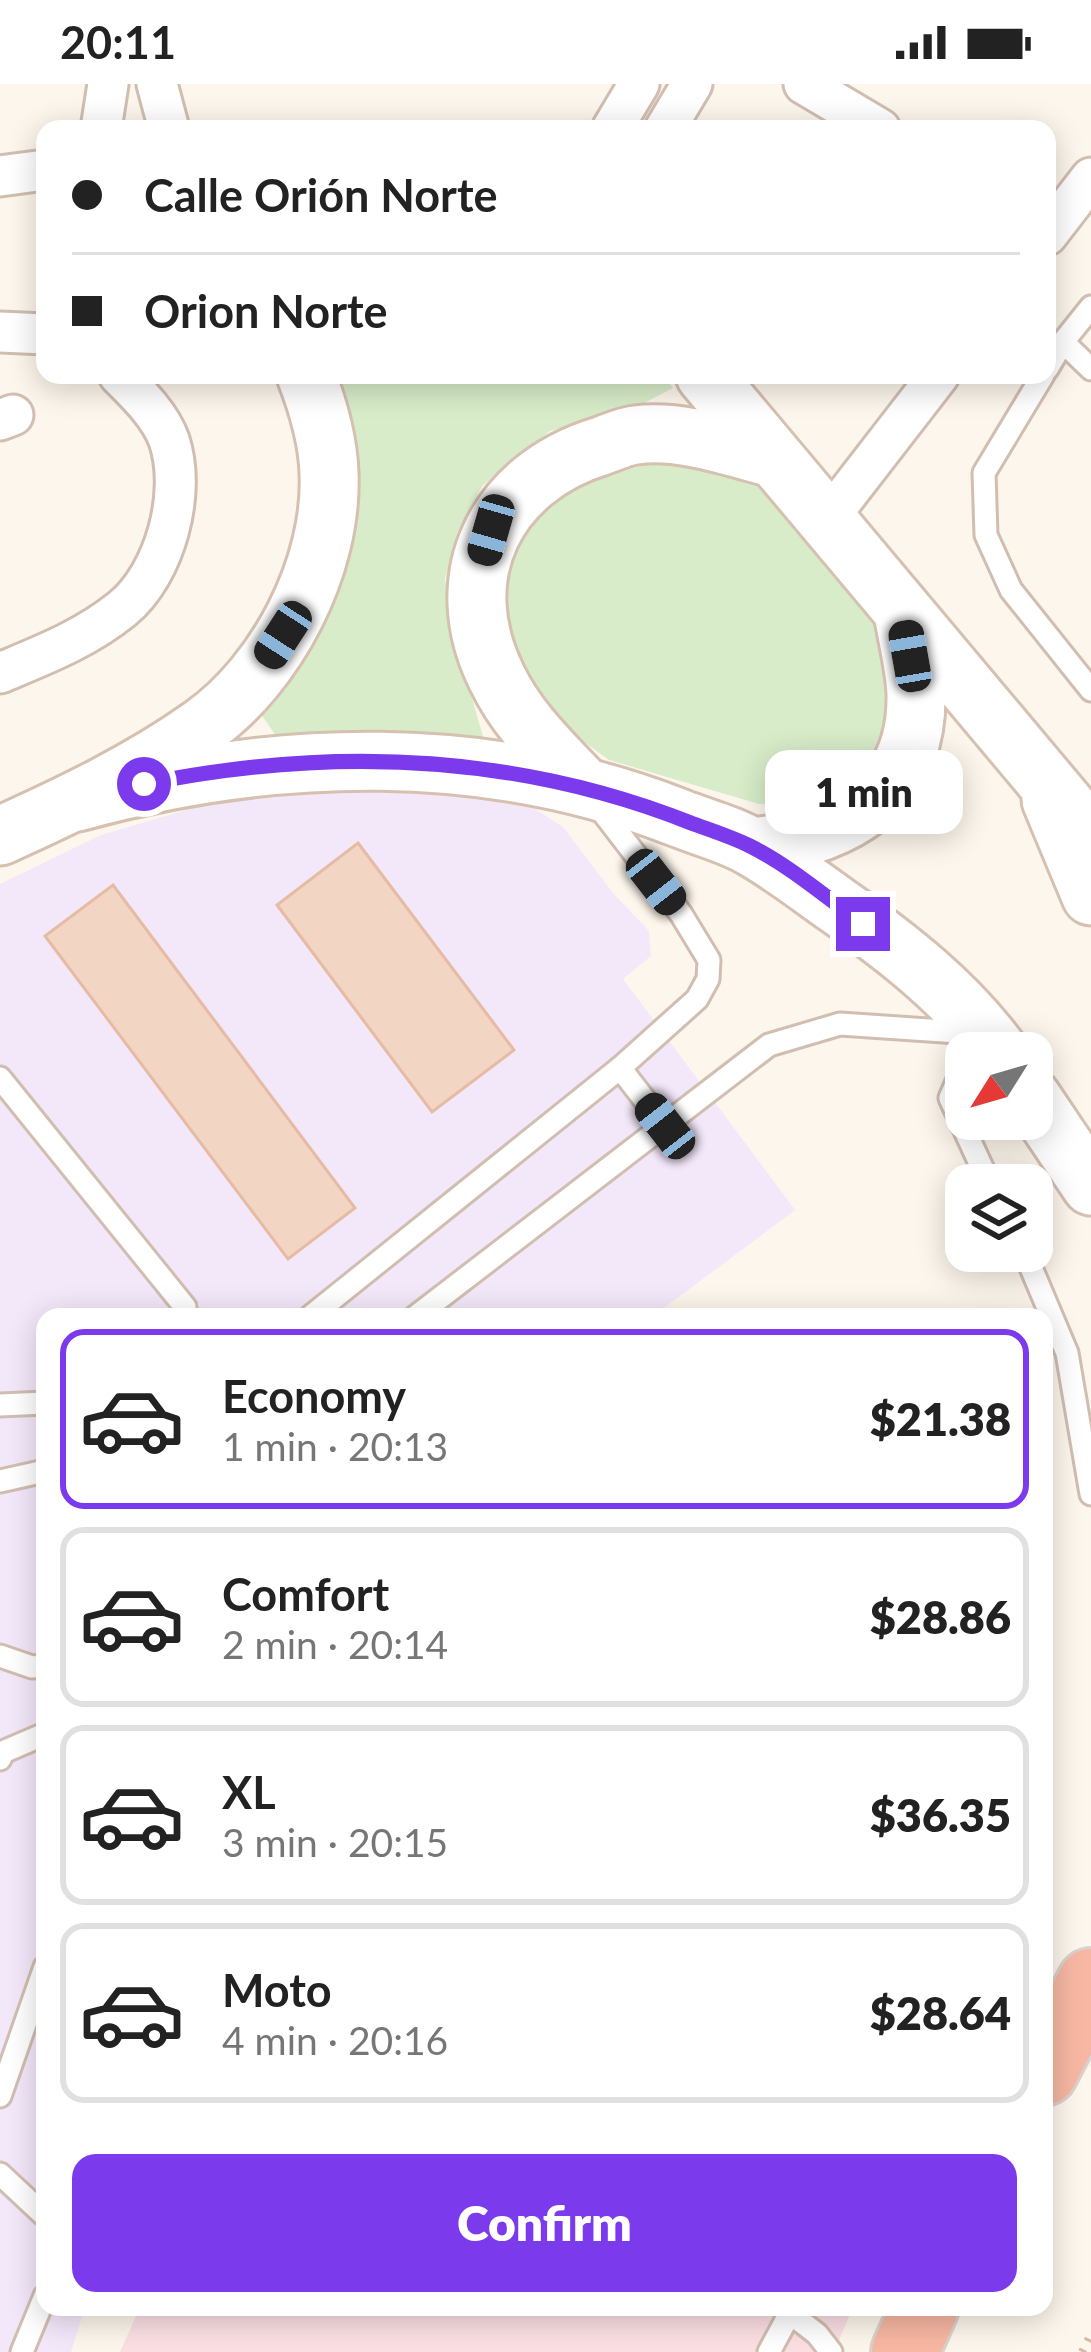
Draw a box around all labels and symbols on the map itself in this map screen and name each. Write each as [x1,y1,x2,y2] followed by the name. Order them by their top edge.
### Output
[464,490,518,570] car
[248,595,318,675] car
[886,617,934,695] car
[764,750,962,834] callout: 1 min
[117,757,171,811] route start
[620,843,692,921] car
[836,897,890,951] route end
[945,1032,1053,1140] north arrow
[629,1087,701,1165] car

